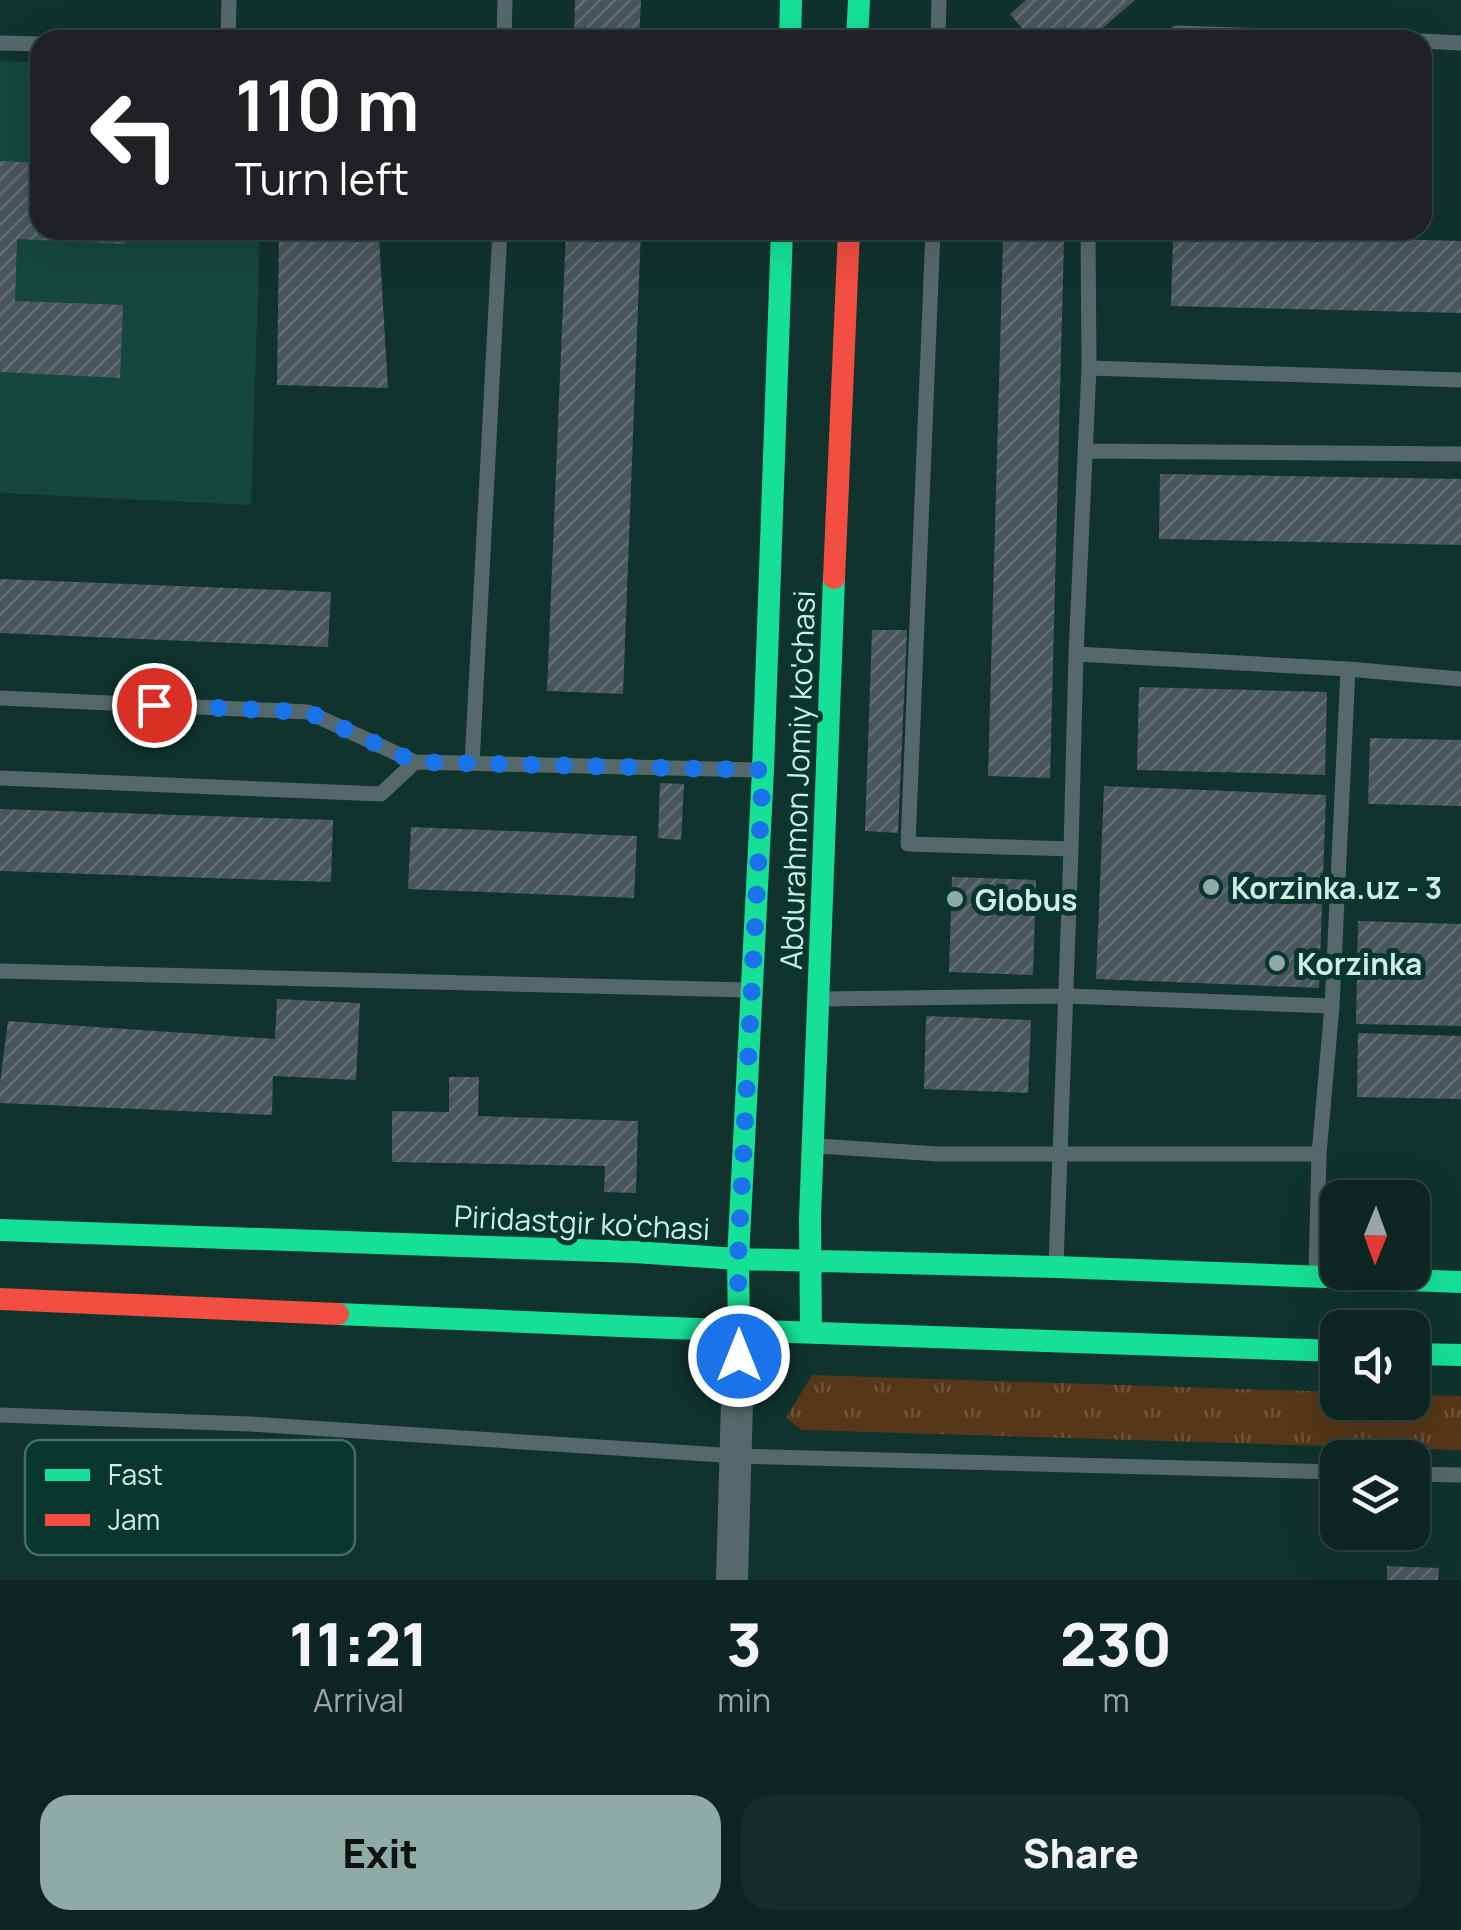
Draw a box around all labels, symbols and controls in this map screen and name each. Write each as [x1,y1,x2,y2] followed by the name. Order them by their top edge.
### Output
[235,56,419,152] text: 110 m
[70,70,200,200] icon: left
[235,147,409,209] text: Turn left
[770,590,824,970] street label: Abdurahmon Jomiy ko'chasi
[112,663,197,748] pin
[127,678,182,733] icon: arrive
[1231,867,1442,908] place label: Korzinka.uz - 3
[1200,876,1222,898] marker: Korzinka.uz - 3
[975,879,1077,920] place label: Globus
[944,888,966,910] marker: Globus
[1297,943,1422,984] place label: Korzinka
[1266,952,1288,974] marker: Korzinka
[1320,1180,1430,1290] north arrow
[1320,1180,1430,1550] map controls
[453,1195,711,1249] street label: Piridastgir ko'chasi
[687,1304,791,1408] position arrow
[1320,1310,1430,1420] button: sound
[25,1440,355,1555] legend
[1320,1440,1430,1550] button: layers
[108,1455,163,1493] text: Fast
[108,1500,160,1538] text: Jam
[289,1602,428,1684] text: 11:21
[726,1602,762,1684] text: 3
[1060,1602,1172,1684] text: 230
[313,1678,404,1722] text: Arrival
[717,1678,771,1722] text: min
[1102,1678,1130,1722] text: m
[40,1795,721,1910] button: Exit
[741,1795,1421,1910] button: Share

